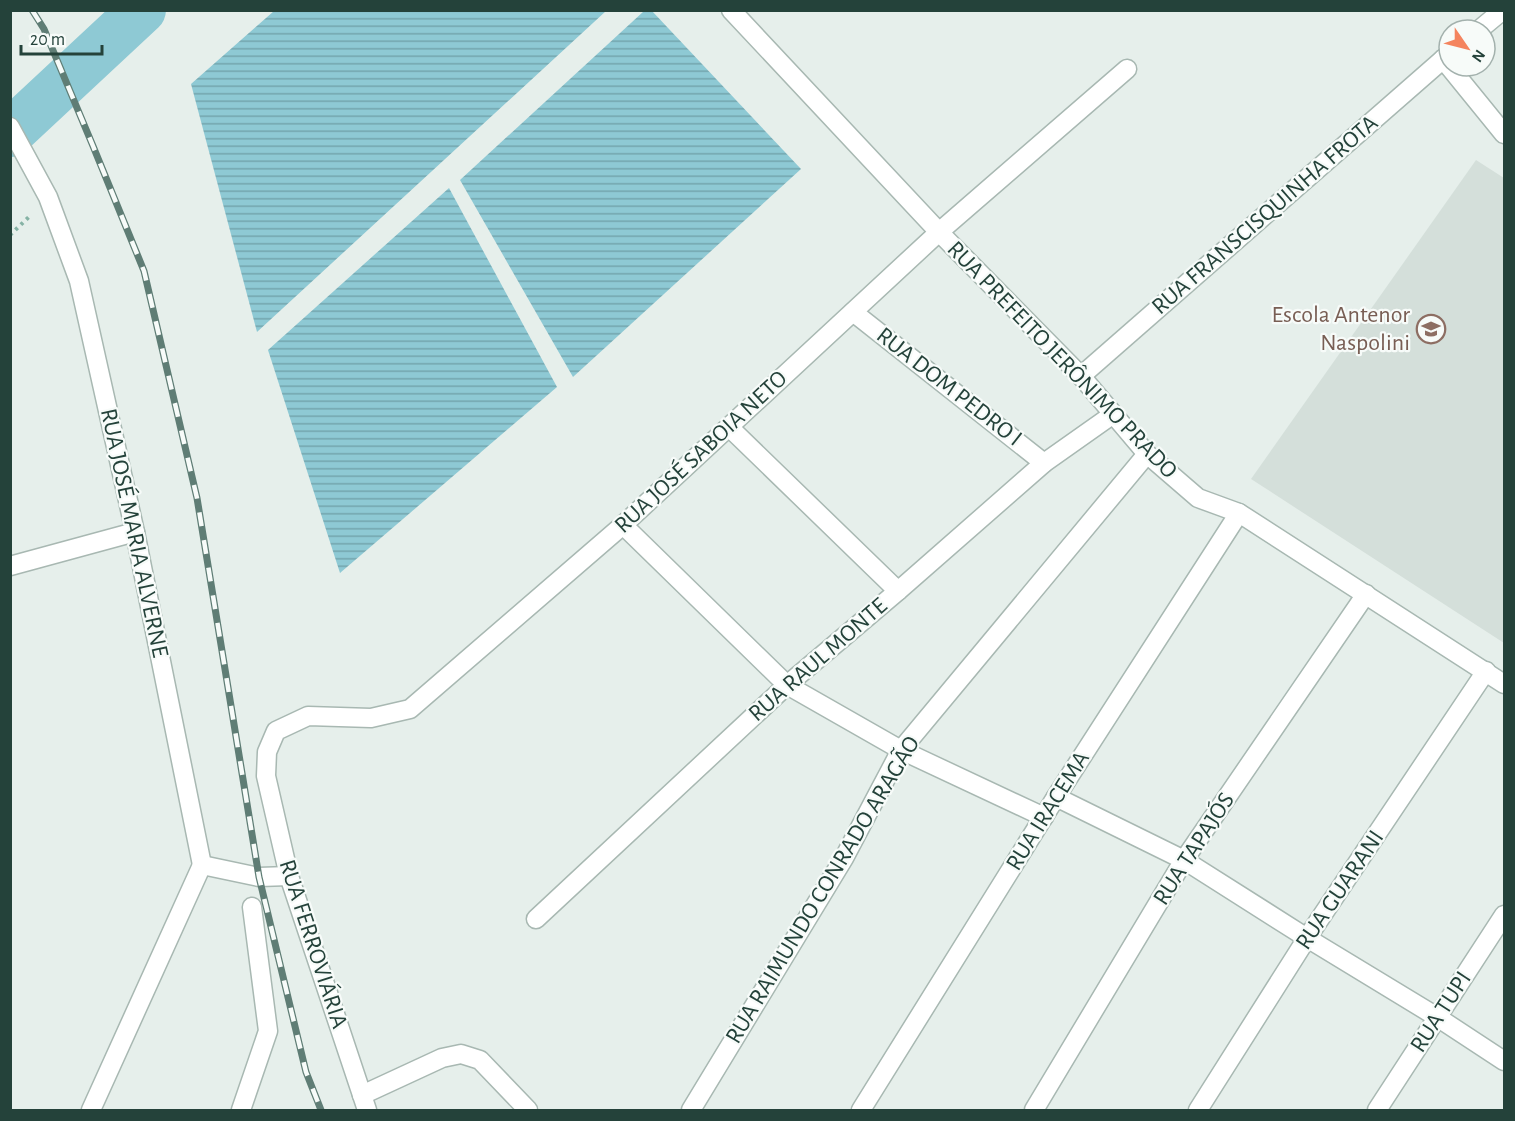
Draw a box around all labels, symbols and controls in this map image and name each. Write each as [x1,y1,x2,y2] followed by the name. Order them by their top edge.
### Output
[21,18,102,56] scale bar
[1437,18,1497,78] north arrow
[30,31,65,49] text: 20 m
[1469,47,1488,65] text: N
[1148,111,1383,319] street label: RUA FRANSCISQUINHA FROTA
[942,235,1183,483] street label: RUA PREFEITO JERÔNIMO PRADO
[1271,303,1410,355] place label: Escola Antenor Naspolini
[1415,313,1447,345] school or university icon: Escola Antenor Naspolini
[872,323,1026,451] street label: RUA DOM PEDRO I
[609,365,792,538] street label: RUA JOSÉ SABOIA NETO
[96,406,174,660] street label: RUA JOSÉ MARIA ALVERNE
[744,593,892,726] street label: RUA RAUL MONTE
[720,731,924,1048] street label: RUA RAIMUNDO CONRADO ARAGÃO
[1002,747,1094,875] street label: RUA IRACEMA
[1147,788,1239,909] street label: RUA TAPAJÓS
[1291,826,1389,954] street label: RUA GUARANI
[274,856,354,1032] street label: RUA FERROVIÁRIA
[1406,967,1476,1057] street label: RUA TUPI

